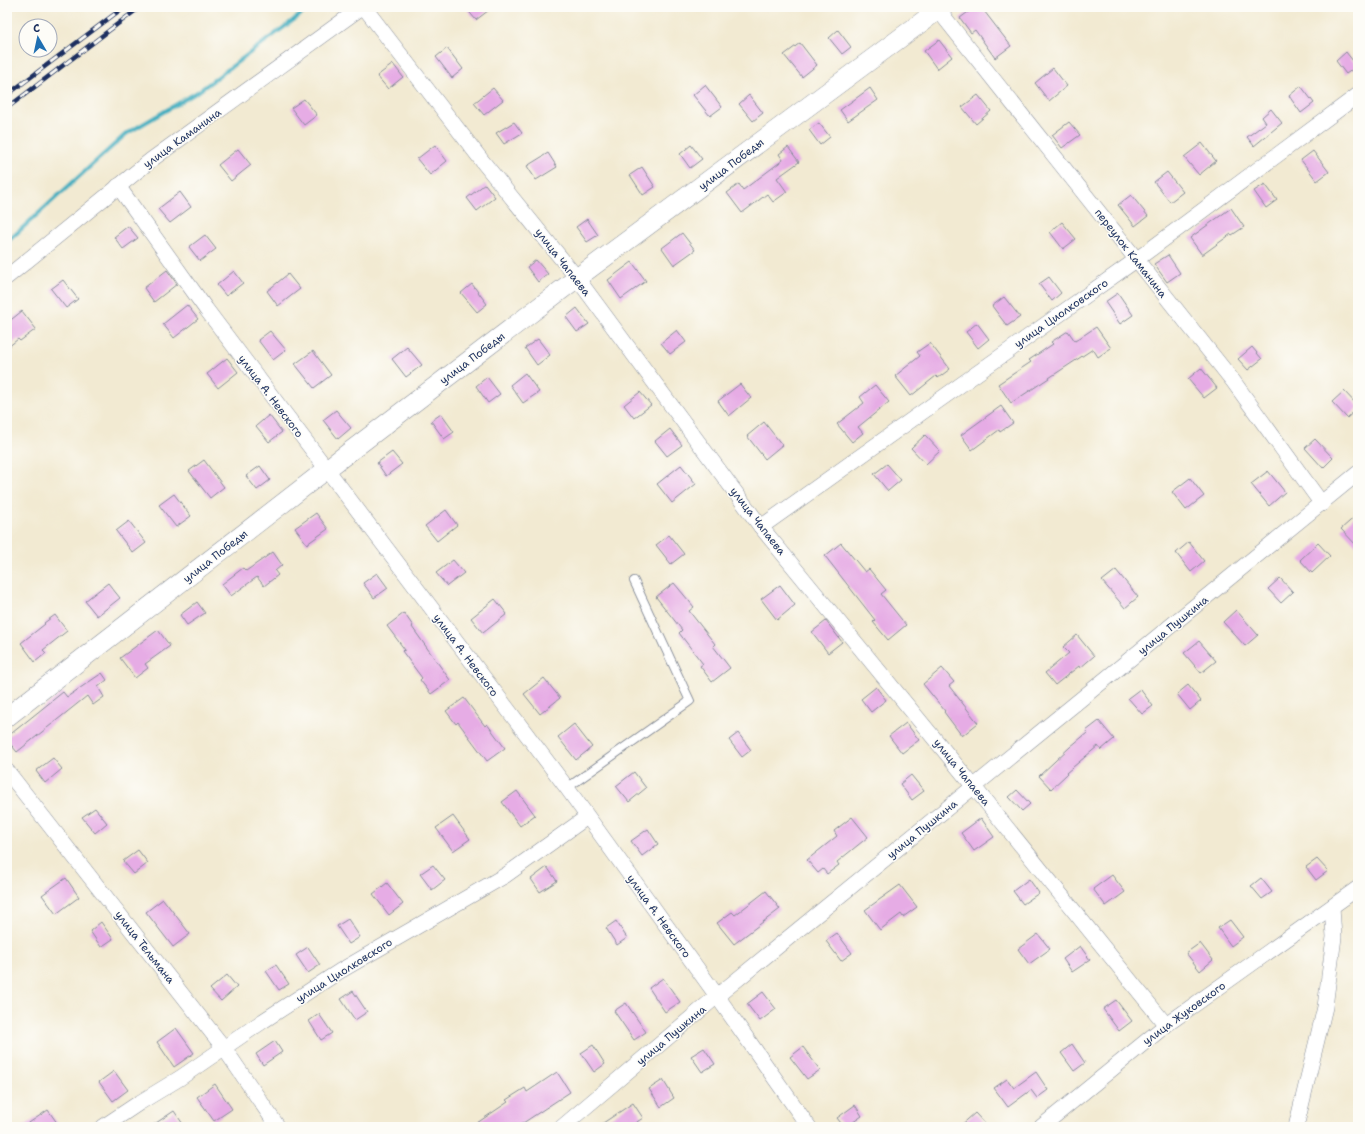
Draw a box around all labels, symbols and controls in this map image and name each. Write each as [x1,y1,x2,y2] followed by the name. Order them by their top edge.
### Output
[18,18,58,58] north arrow
[32,21,41,37] text: С
[140,105,224,172] street label: улица Каманина
[696,135,767,194] street label: улица Победы
[1091,206,1170,301] street label: переулок Каманина
[531,225,594,299] street label: улица Чапаева
[1011,275,1111,351] street label: улица Циолковского
[437,329,508,388] street label: улица Победы
[235,352,307,441] street label: улица А. Невского
[726,484,789,558] street label: улица Чапаева
[180,526,251,586] street label: улица Победы
[1135,592,1212,658] street label: улица Пушкина
[430,611,502,700] street label: улица А. Невского
[930,736,993,809] street label: улица Чапаева
[884,796,961,862] street label: улица Пушкина
[623,872,694,961] street label: улица А. Невского
[111,908,178,987] street label: улица Тельмана
[293,934,396,1006] street label: улица Циолковского
[1140,978,1229,1049] street label: улица Жуковского
[633,1002,709,1069] street label: улица Пушкина

